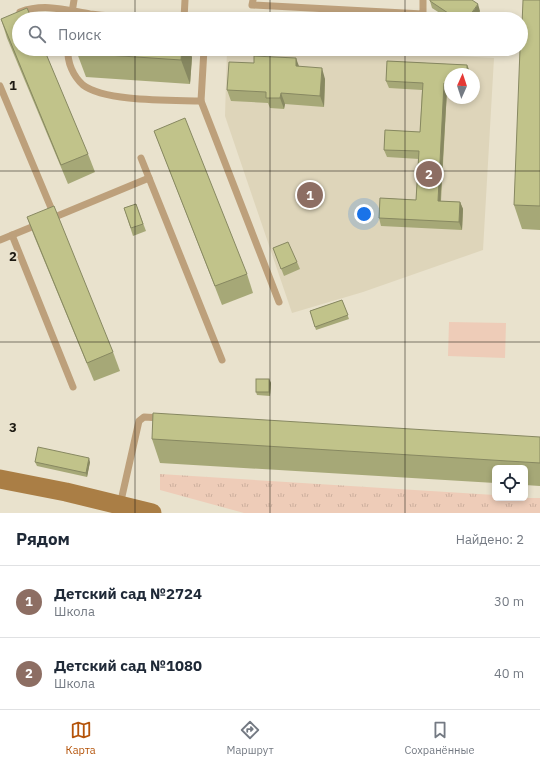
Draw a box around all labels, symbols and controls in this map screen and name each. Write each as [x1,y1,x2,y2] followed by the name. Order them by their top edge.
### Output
[12,12,528,56] search box
[26,23,48,45] icon: search
[58,25,101,44] text: Поиск
[444,68,480,104] north arrow
[9,77,17,94] text: 1
[416,159,442,189] pin: 2
[297,180,323,210] pin: 1
[354,204,374,224] your location
[9,248,17,265] text: 2
[9,419,17,436] text: 3
[492,465,528,501] map controls
[492,465,528,501] button: locate
[16,528,70,550] text: Рядом
[456,531,524,548] text: Найдено: 2
[54,584,202,603] text: Детский сад №2724
[25,593,33,610] text: 1
[494,593,524,610] text: 30 m
[54,603,95,620] text: Школа
[54,656,202,675] text: Детский сад №1080
[25,665,33,682] text: 2
[494,665,524,682] text: 40 m
[54,675,95,692] text: Школа
[65,719,96,757] tab: Карта
[227,719,274,757] tab: Маршрут
[404,719,475,757] tab: Сохранённые

